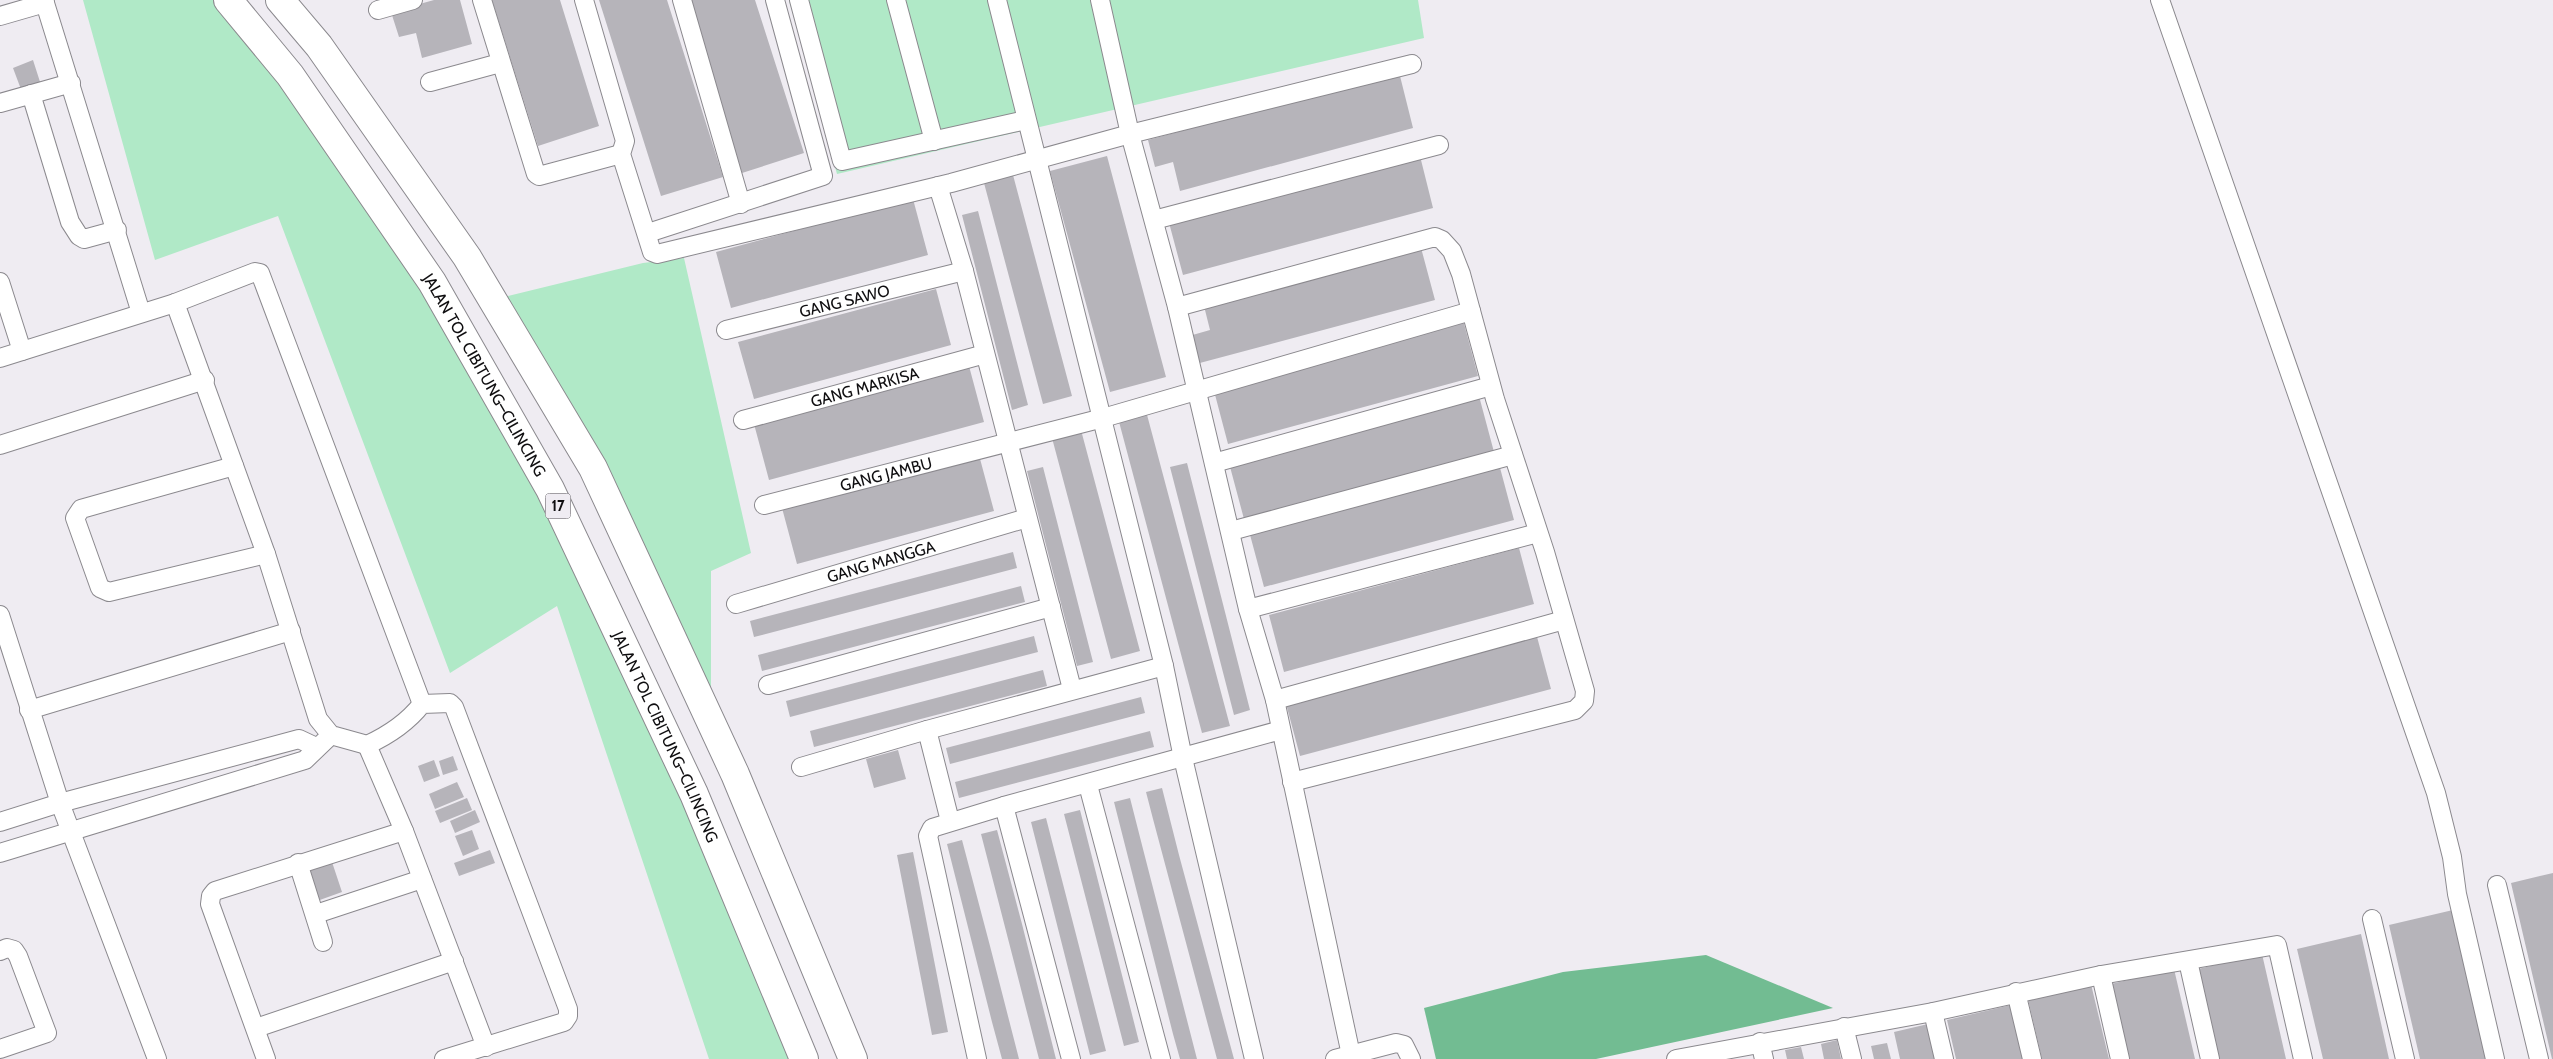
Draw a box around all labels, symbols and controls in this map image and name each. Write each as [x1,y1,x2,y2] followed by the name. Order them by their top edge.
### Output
[419,269,550,480] street label: JALAN TOL CIBITUNG–CILINCING
[797,280,891,321] street label: GANG SAWO
[808,363,921,411] street label: GANG MARKISA
[838,453,934,495] street label: GANG JAMBU
[546,494,570,518] road number: 17
[825,536,937,586] street label: GANG MANGGA
[608,627,722,845] street label: JALAN TOL CIBITUNG–CILINCING

